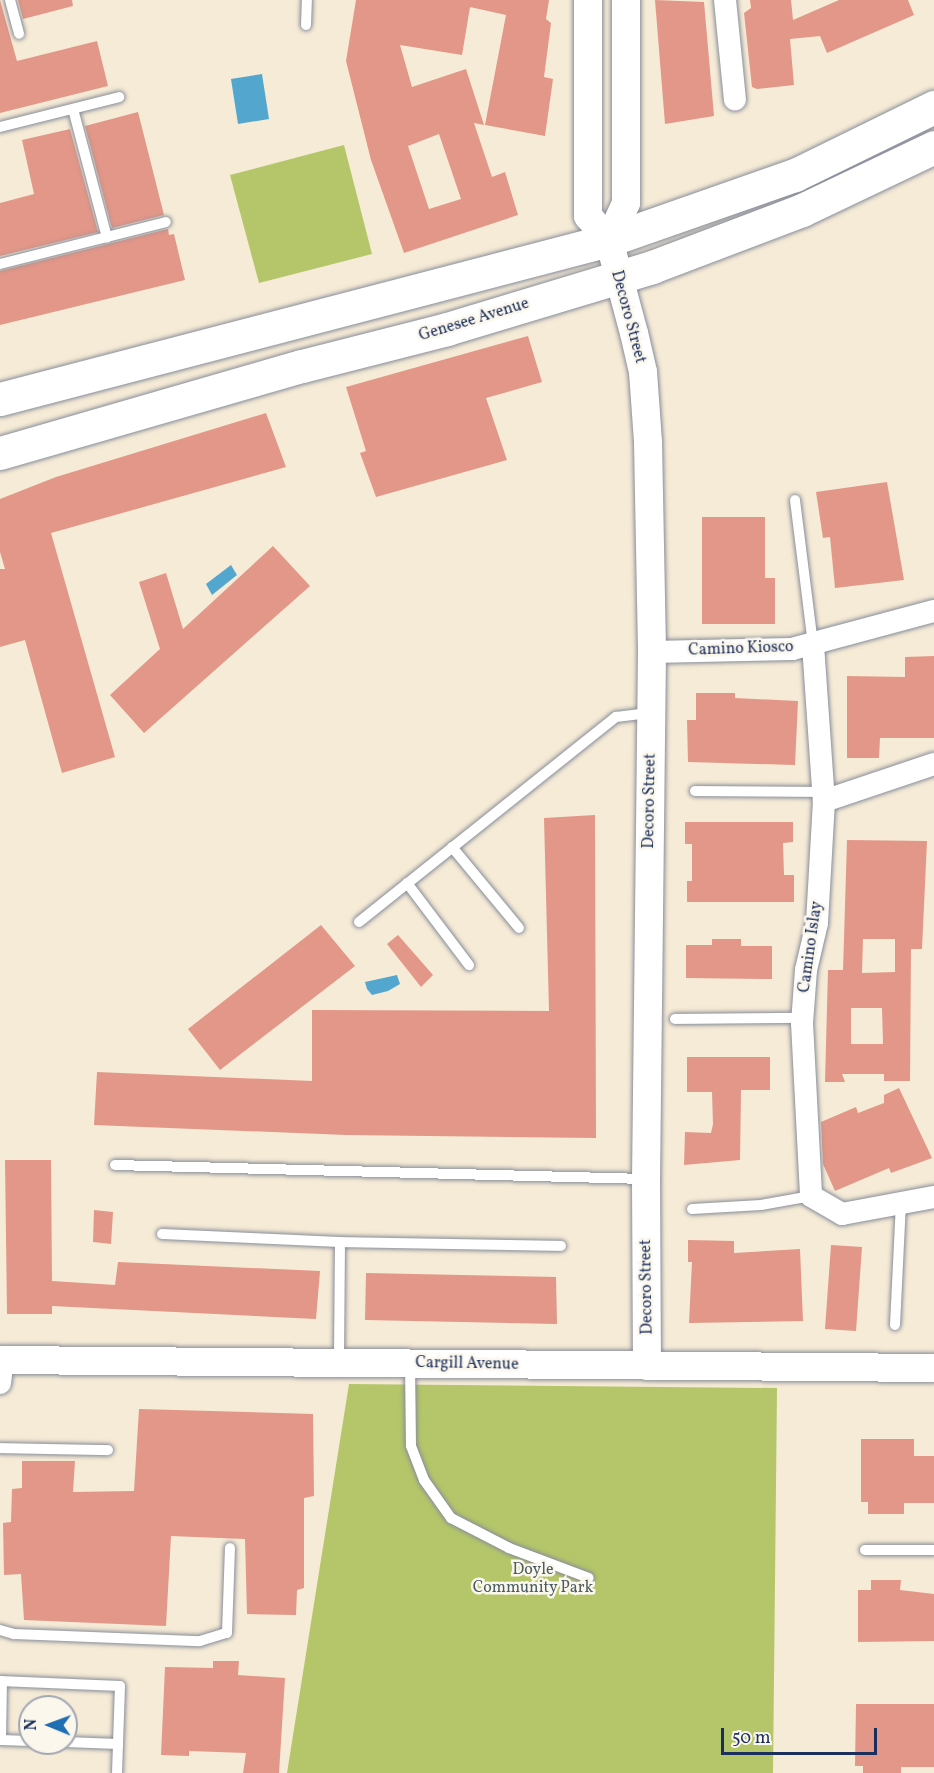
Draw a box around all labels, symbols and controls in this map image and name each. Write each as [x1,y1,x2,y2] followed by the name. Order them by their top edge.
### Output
[606,268,650,366] street label: Decoro Street
[417,294,531,346] street label: Genesee Avenue
[688,638,794,660] street label: Camino Kiosco
[640,753,660,849] street label: Decoro Street
[795,900,827,994] street label: Camino Islay
[637,1239,657,1335] street label: Decoro Street
[415,1354,519,1374] street label: Cargill Avenue
[473,1560,593,1598] park label: Doyle Community Park
[18,1695,78,1755] north arrow
[724,1716,880,1754] scale bar
[21,1719,43,1731] text: N
[732,1726,771,1751] text: 50 m

